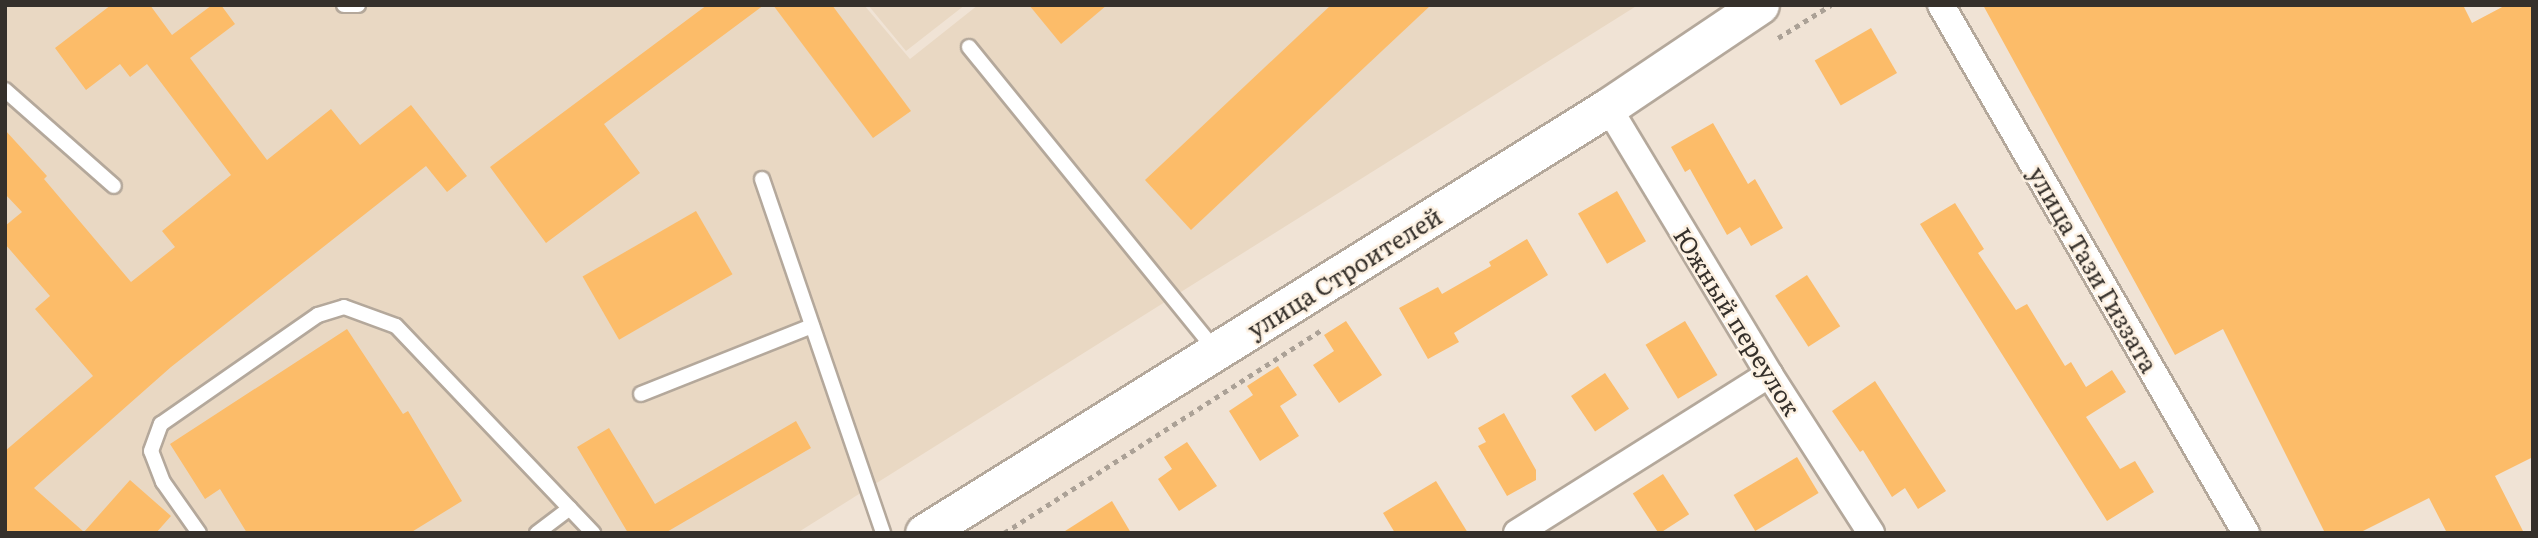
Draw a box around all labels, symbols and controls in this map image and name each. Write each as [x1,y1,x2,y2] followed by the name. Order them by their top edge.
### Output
[2023,161,2165,377] street label: улица Тази Гиззата
[1242,201,1446,343] street label: улица Строителей
[1669,222,1807,420] street label: Южный переулок

